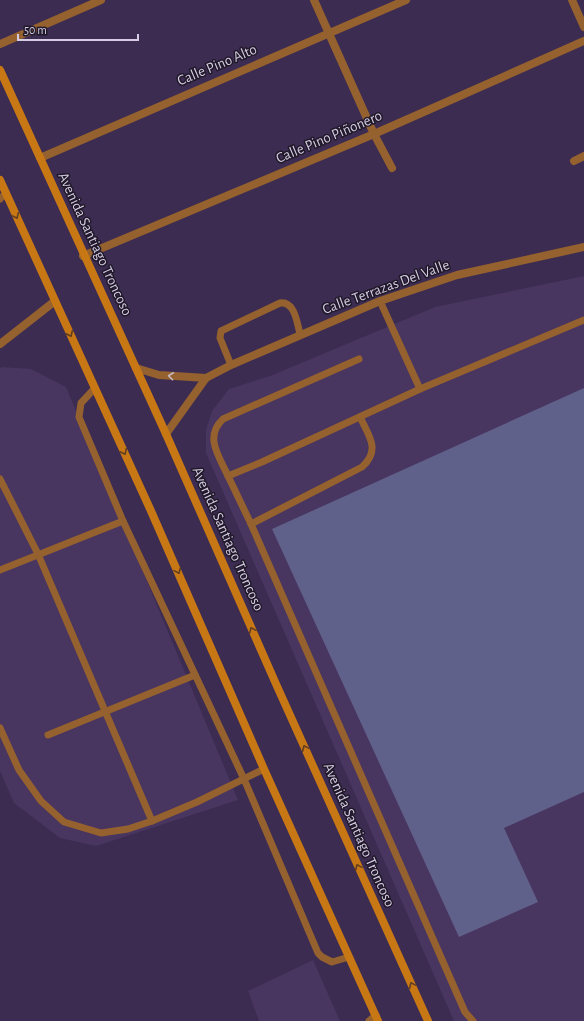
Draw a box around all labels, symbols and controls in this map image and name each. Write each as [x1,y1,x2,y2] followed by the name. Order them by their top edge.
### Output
[18,16,138,42] scale bar
[24,24,47,36] text: 50 m
[175,42,259,88] street label: Calle Pino Alto
[274,108,384,166] street label: Calle Pino Piñonero
[55,170,135,318] street label: Avenida Santiago Troncoso
[11,211,19,219] one-way arrow
[320,257,452,317] street label: Calle Terrazas Del Valle
[65,330,73,337] one-way arrow
[168,372,174,381] one-way arrow
[119,448,127,456] one-way arrow
[189,465,267,613] street label: Avenida Santiago Troncoso
[173,567,181,574] one-way arrow
[249,626,257,634] one-way arrow
[302,745,310,753] one-way arrow
[320,761,398,909] street label: Avenida Santiago Troncoso
[355,864,363,871] one-way arrow
[409,982,417,990] one-way arrow

